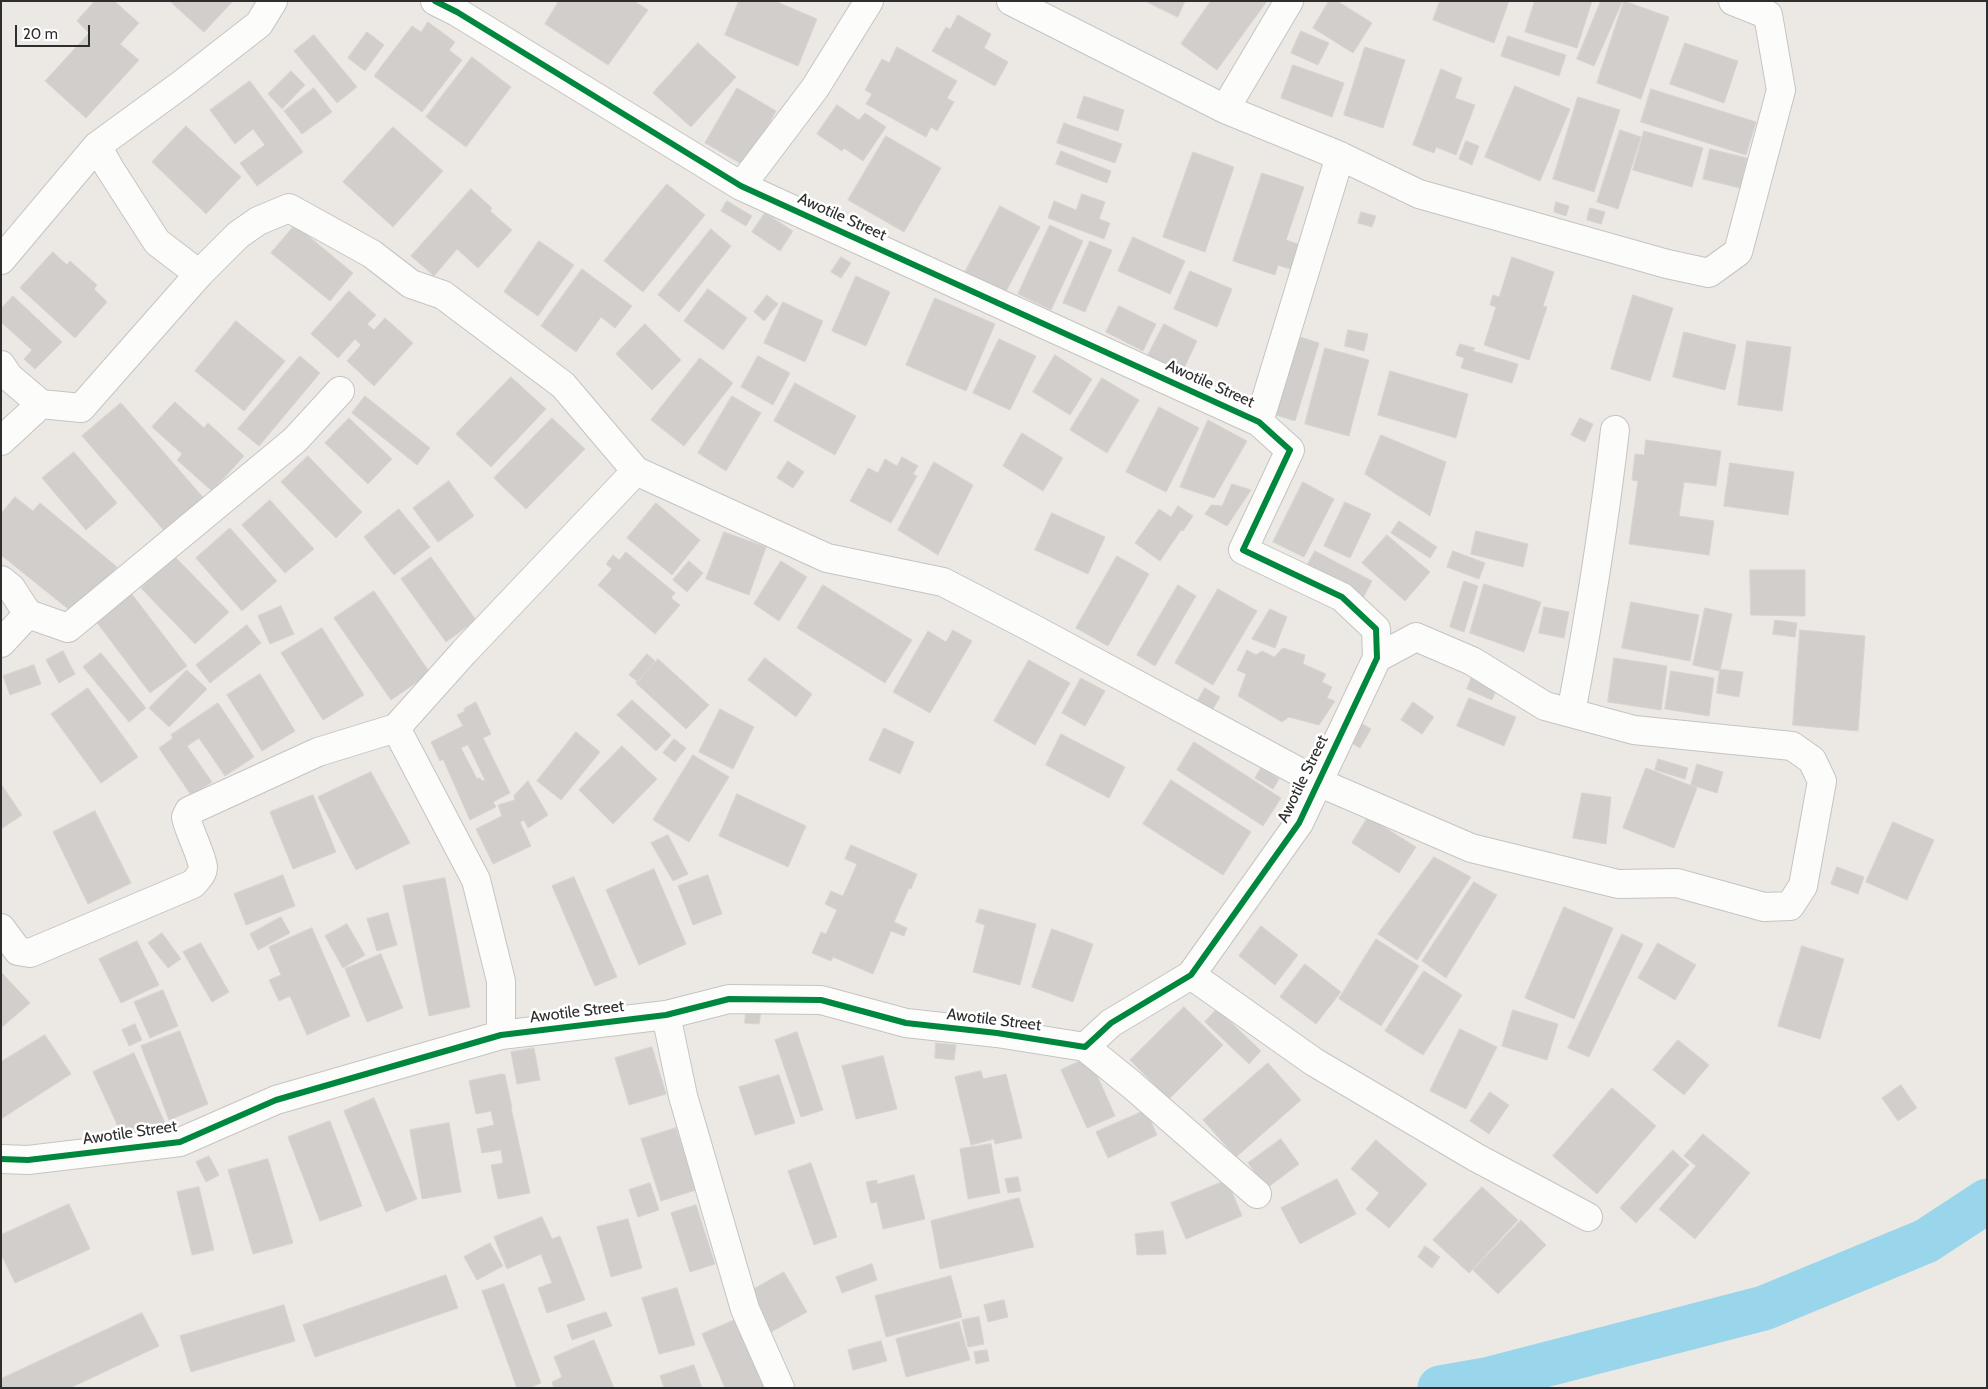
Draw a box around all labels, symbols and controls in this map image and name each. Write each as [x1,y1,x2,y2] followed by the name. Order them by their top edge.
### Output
[18,15,92,47] scale bar
[23,25,58,43] text: 20 m
[795,189,889,245] street label: Awotile Street
[1163,356,1257,412] street label: Awotile Street
[1274,732,1332,826] street label: Awotile Street
[529,997,625,1027] street label: Awotile Street
[946,1005,1042,1035] street label: Awotile Street
[82,1117,178,1149] street label: Awotile Street

